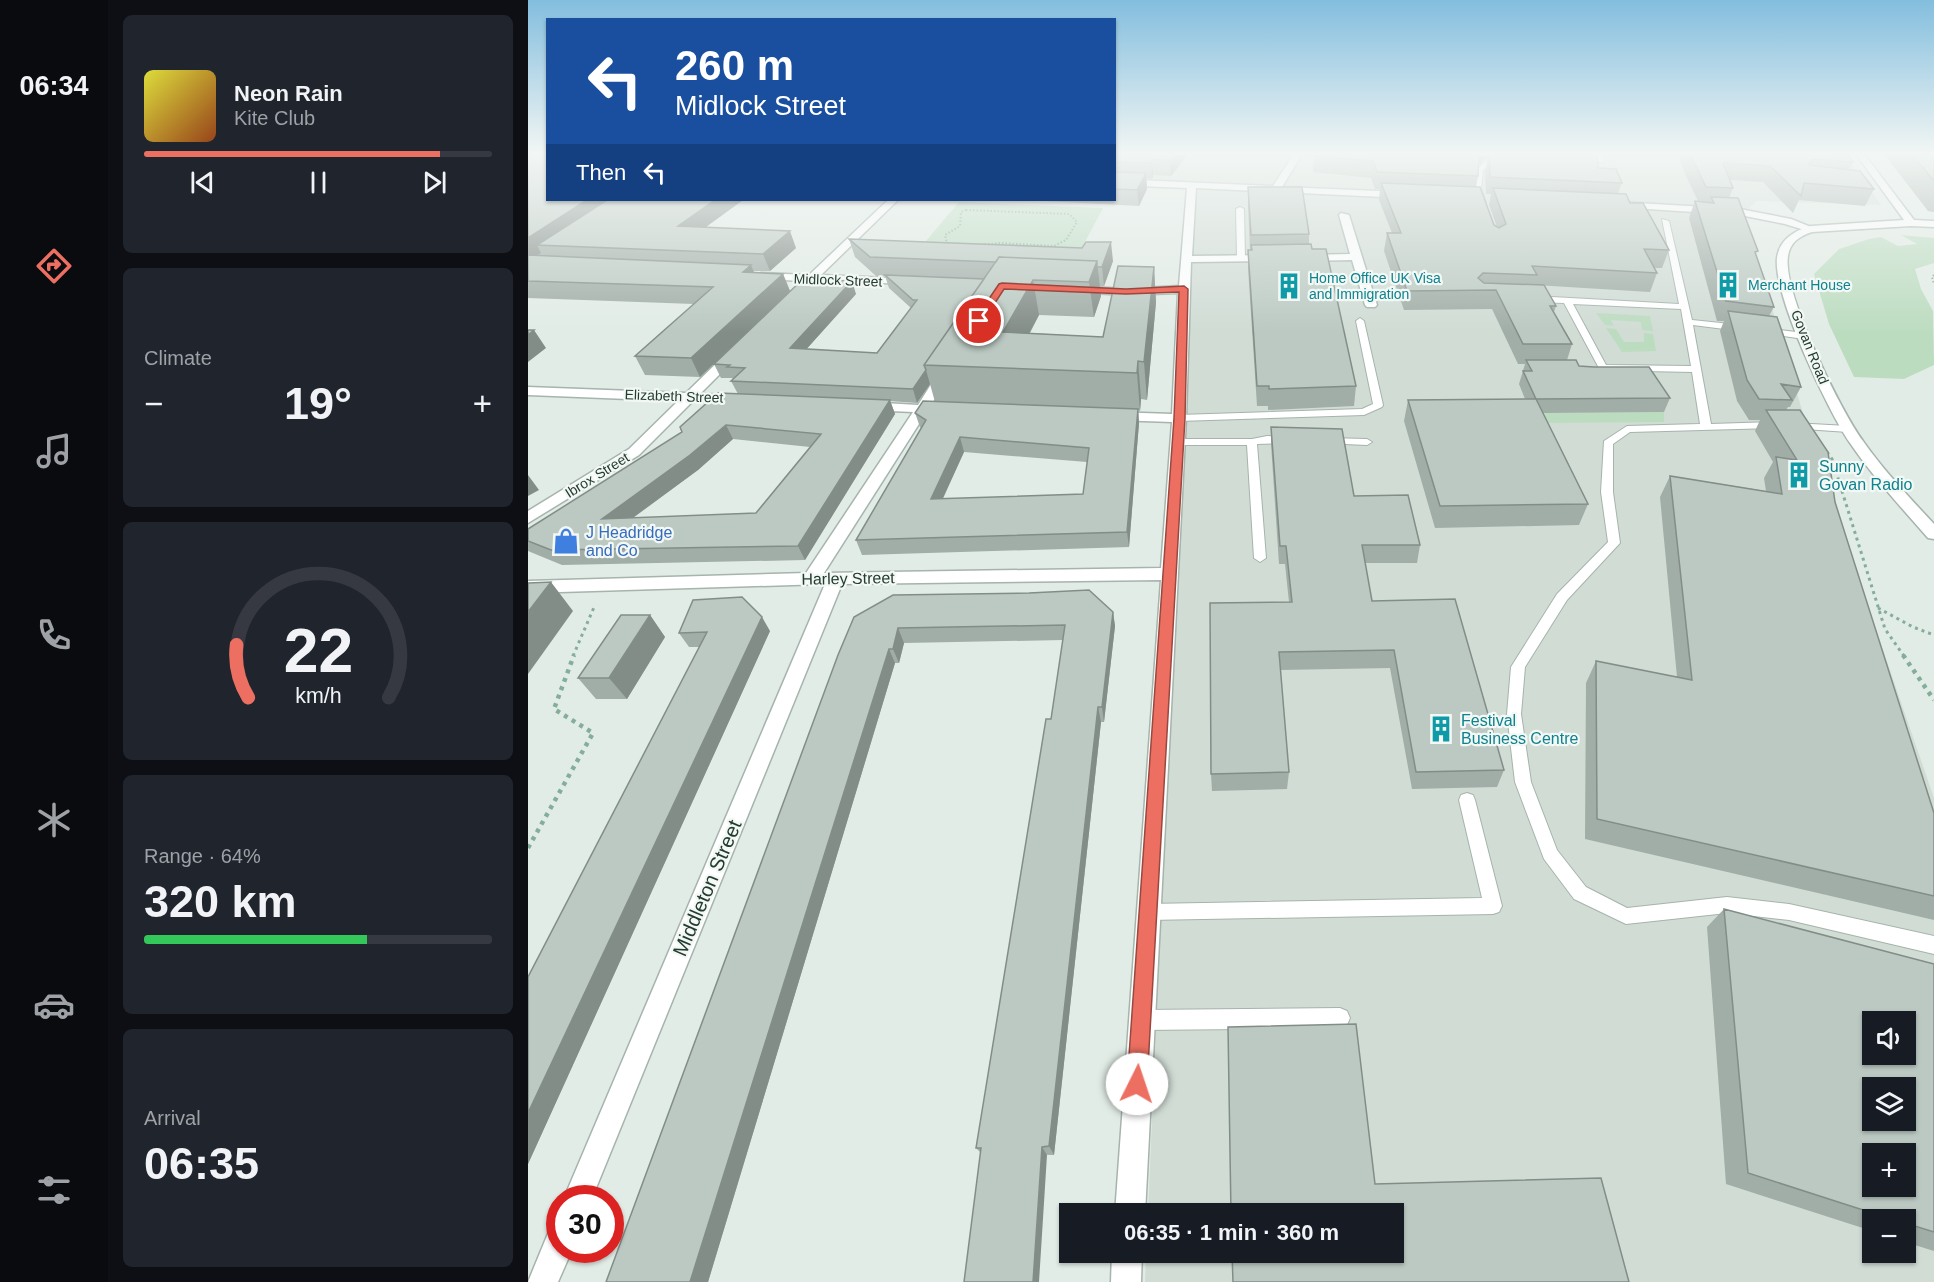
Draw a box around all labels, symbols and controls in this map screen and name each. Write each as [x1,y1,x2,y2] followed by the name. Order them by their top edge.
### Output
[576,42,654,120] icon: left
[675,42,794,89] text: 260 m
[19,71,89,101] text: 06:34
[234,81,343,106] text: Neon Rain
[675,91,846,121] text: Midlock Street
[234,107,315,129] text: Kite Club
[638,156,671,189] icon: left
[576,160,626,185] text: Then
[186,166,219,199] icon: previous
[302,166,335,199] icon: pause
[418,166,451,199] icon: next
[33,245,75,287] icon: directions
[793,270,883,290] street label: Midlock Street
[1309,270,1441,302] place label: Home Office UK Visa and Immigration
[1713,270,1743,300] building icon: Merchant House
[1274,271,1304,301] building icon: Home Office UK Visa and Immigration
[1748,277,1851,293] place label: Merchant House
[953,295,1004,346] pin
[962,304,995,337] icon: arrive
[1788,308,1832,386] street label: Govan Road
[144,347,212,369] text: Climate
[284,378,352,429] text: 19°
[144,385,163,422] text: −
[473,385,492,422] text: +
[624,386,724,406] street label: Elizabeth Street
[33,430,75,472] icon: music
[562,449,632,501] street label: Ibrox Street
[1819,458,1912,493] place label: Sunny Govan Radio
[1784,460,1814,490] building icon: Sunny Govan Radio
[586,524,672,559] place label: J Headridge and Co
[551,526,581,556] shop icon: J Headridge and Co
[801,569,895,588] street label: Harley Street
[33,614,75,656] icon: phone
[283,616,353,685] text: 22
[295,684,341,708] text: km/h
[1461,712,1578,747] place label: Festival Business Centre
[1426,714,1456,744] building icon: Festival Business Centre
[33,799,75,841] icon: climate
[668,816,746,959] street label: Middleton Street
[144,845,261,867] text: Range · 64%
[144,876,297,927] text: 320 km
[33,984,75,1026] icon: car
[1862,1011,1916,1263] map controls
[1862,1011,1916,1065] button: sound
[1105,1052,1169,1116] position arrow
[1862,1077,1916,1131] button: layers
[144,1107,201,1129] text: Arrival
[144,1138,259,1189] text: 06:35
[1862,1143,1916,1197] button: +
[33,1169,75,1211] icon: filters
[546,1185,624,1263] speed limit sign: 30
[1862,1209,1916,1263] button: −
[1124,1220,1339,1245] text: 06:35 · 1 min · 360 m

